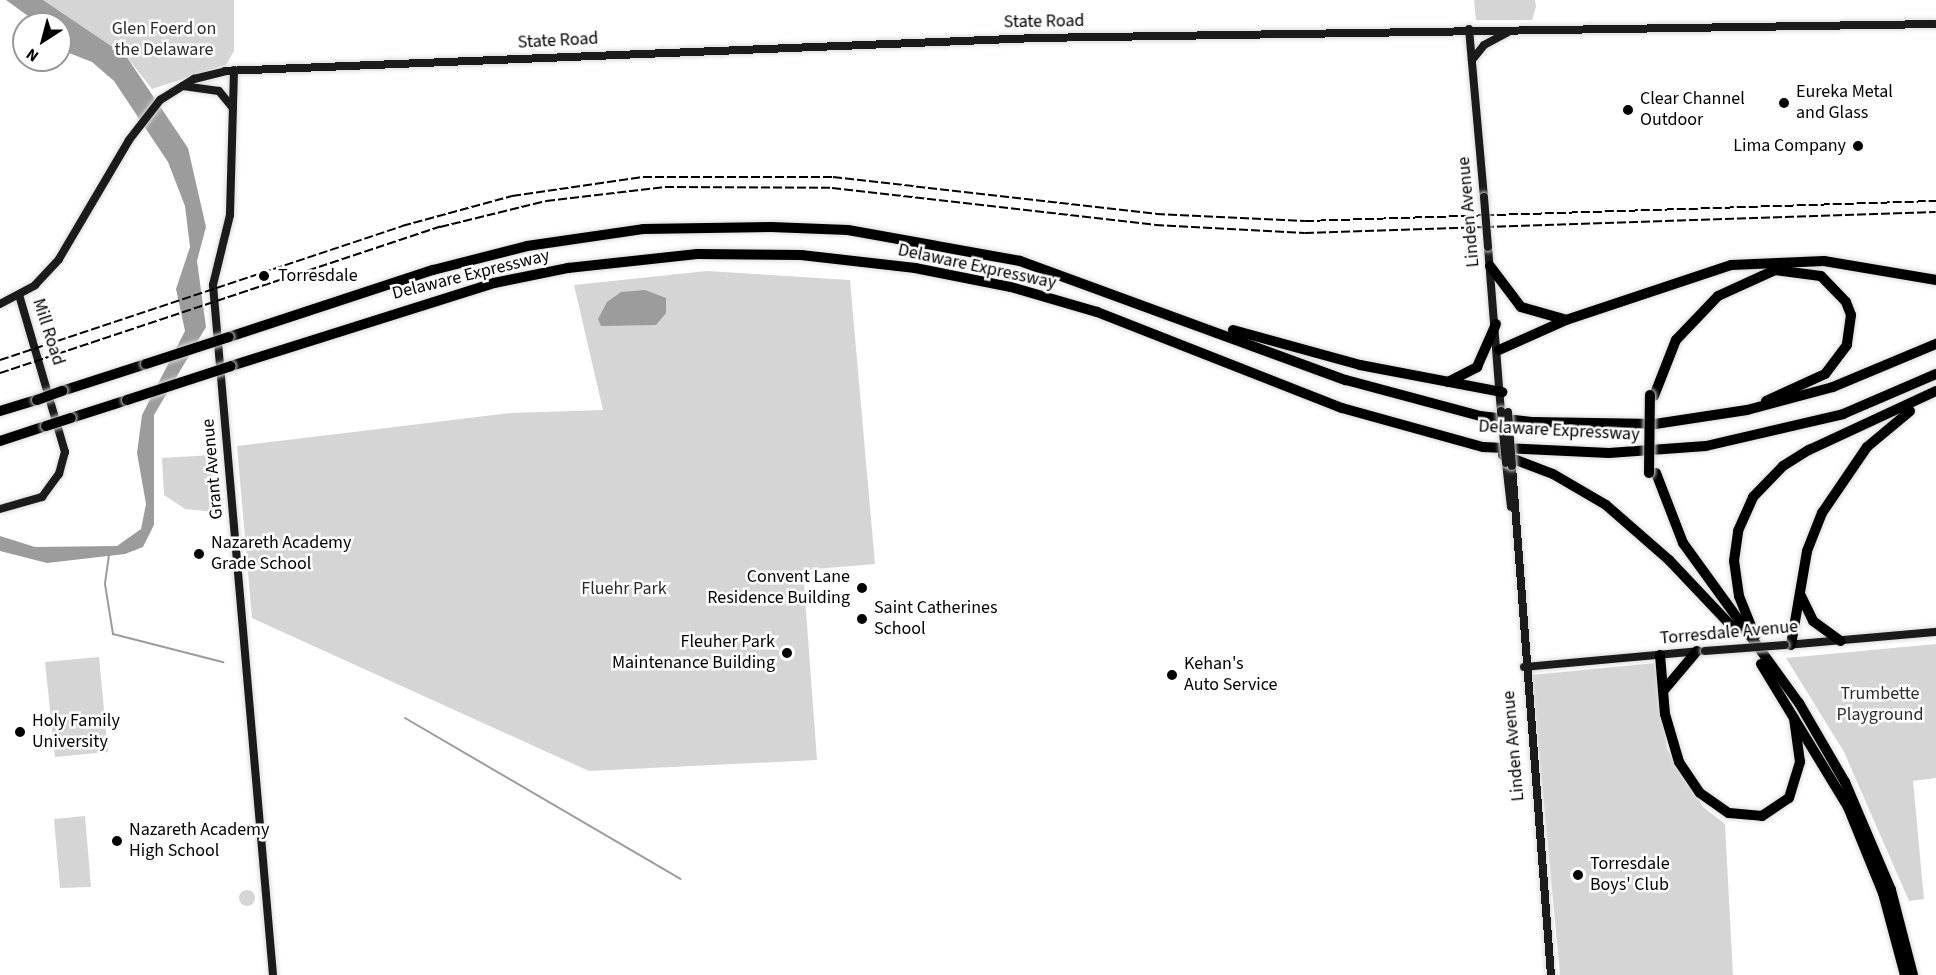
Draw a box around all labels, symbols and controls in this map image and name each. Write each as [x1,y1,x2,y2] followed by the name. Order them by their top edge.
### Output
[1003,10,1085,34] street label: State Road
[12,12,72,72] north arrow
[112,19,216,62] park label: Glen Foerd on the Delaware
[517,28,599,54] street label: State Road
[22,43,43,67] text: N
[1796,82,1893,124] place label: Eureka Metal and Glass
[1640,89,1745,132] place label: Clear Channel Outdoor
[1777,96,1791,110] marker: Eureka Metal and Glass
[1621,103,1635,117] marker: Clear Channel Outdoor
[1733,135,1846,157] place label: Lima Company
[1851,139,1865,153] marker: Lima Company
[1453,156,1485,268] street label: Linden Avenue
[896,240,1058,294] street label: Delaware Expressway
[390,245,552,305] street label: Delaware Expressway
[278,265,358,287] place label: Torresdale
[255,267,273,285] marker: Torresdale
[27,296,69,368] street label: Mill Road
[1478,416,1640,446] street label: Delaware Expressway
[198,418,228,520] street label: Grant Avenue
[211,533,351,576] place label: Nazareth Academy Grade School
[192,547,206,561] marker: Nazareth Academy Grade School
[707,567,850,610] place label: Convent Lane Residence Building
[581,578,667,600] park label: Fluehr Park
[855,581,869,595] marker: Convent Lane Residence Building
[874,598,998,640] place label: Saint Catherines School
[855,612,869,626] marker: Saint Catherines School
[1659,616,1799,650] street label: Torresdale Avenue
[612,632,775,674] place label: Fleuher Park Maintenance Building
[780,646,794,660] marker: Fleuher Park Maintenance Building
[1184,654,1277,696] place label: Kehan's Auto Service
[1165,668,1179,682] marker: Kehan's Auto Service
[1837,684,1923,726] park label: Trumbette Playground
[1498,690,1530,802] street label: Linden Avenue
[32,711,120,754] place label: Holy Family University
[13,725,27,739] marker: Holy Family University
[129,820,269,862] place label: Nazareth Academy High School
[110,834,124,848] marker: Nazareth Academy High School
[1590,854,1670,896] place label: Torresdale Boys' Club
[1571,868,1585,882] marker: Torresdale Boys' Club

